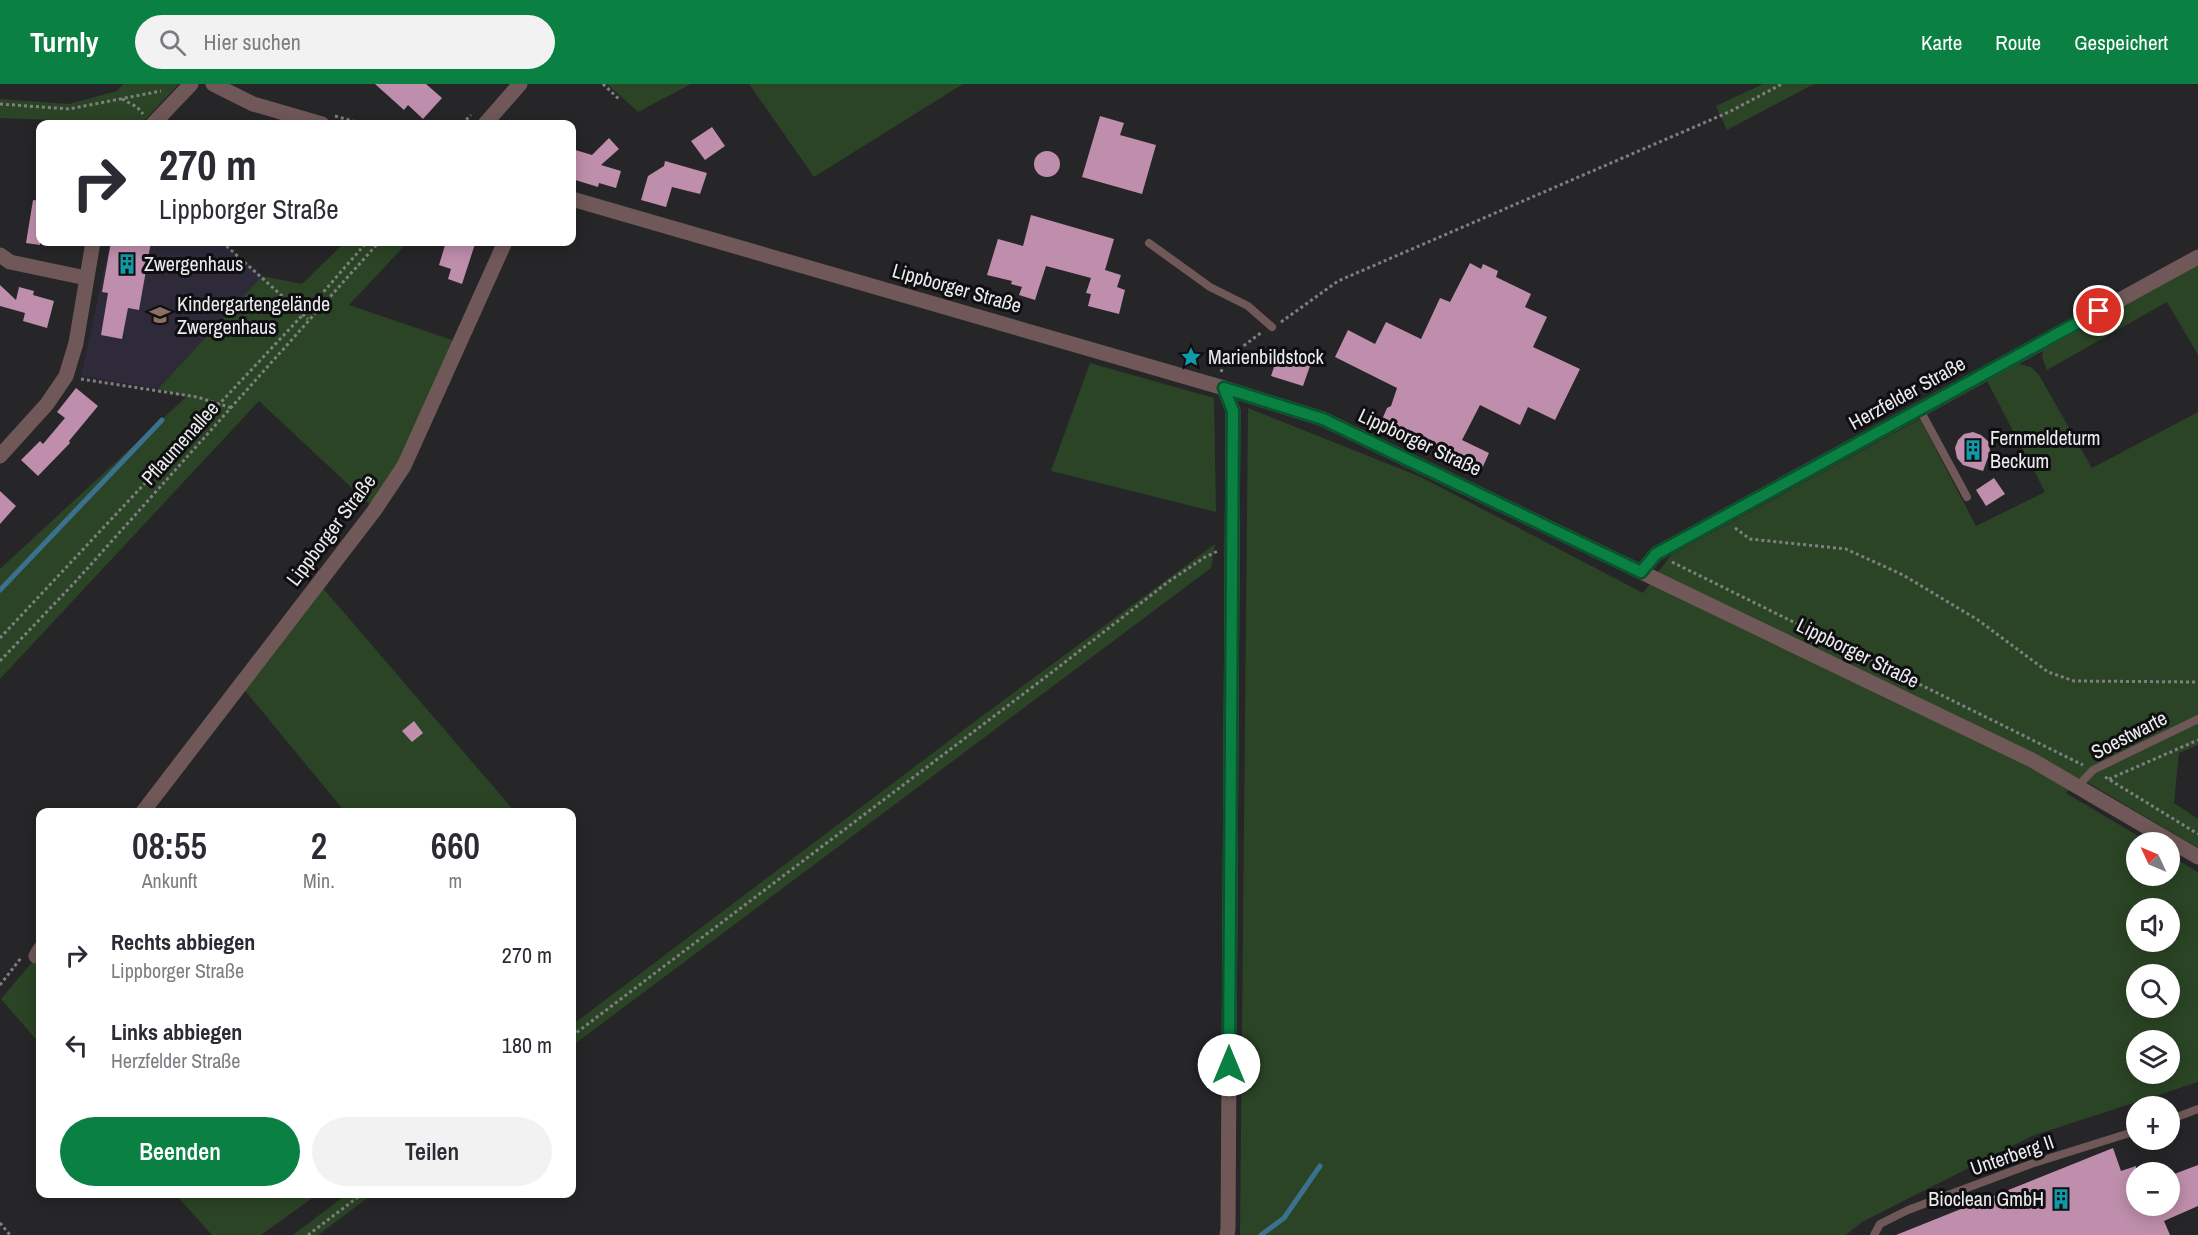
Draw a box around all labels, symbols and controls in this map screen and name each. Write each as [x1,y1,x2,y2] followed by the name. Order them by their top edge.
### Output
[135,15,555,69] search box
[30,23,99,61] text: Turnly
[156,26,189,59] icon: search
[204,27,301,57] text: Hier suchen
[1921,28,1962,57] text: Karte
[1995,28,2041,57] text: Route
[2074,28,2168,57] text: Gespeichert
[159,137,257,193] text: 270 m
[60,144,138,222] icon: right
[159,191,339,227] text: Lippborger Straße
[144,250,243,277] place label: Zwergenhaus
[115,252,139,276] building icon: Zwergenhaus
[889,256,1025,319] street label: Lippborger Straße
[2073,285,2124,336] pin
[177,290,330,340] place label: Kindergartengelände Zwergenhaus
[2082,294,2115,327] icon: arrive
[148,303,172,327] school or university icon: Kindergartengelände Zwergenhaus
[1208,343,1325,370] place label: Marienbildstock
[1179,345,1203,369] place icon: Marienbildstock
[1844,349,1970,436] street label: Herzfelder Straße
[135,395,224,490] street label: Pflaumenallee
[1354,401,1486,482] street label: Lippborger Straße
[1990,424,2100,474] place label: Fernmeldeturm Beckum
[1961,438,1985,462] building icon: Fernmeldeturm Beckum
[280,468,381,591] street label: Lippborger Straße
[1792,611,1924,694] street label: Lippborger Straße
[2086,704,2171,765] street label: Soestwarte
[132,822,207,870] text: 08:55
[311,822,327,870] text: 2
[431,822,480,870] text: 660
[2126,832,2180,886] north arrow
[2126,832,2180,1216] map controls
[142,867,197,894] text: Ankunft
[303,867,335,894] text: Min.
[449,867,462,894] text: m
[2126,898,2180,952] button: sound
[111,927,255,957] text: Rechts abbiegen
[60,939,93,972] icon: right
[502,940,552,970] text: 270 m
[111,957,244,984] text: Lippborger Straße
[2126,964,2180,1018] button: search
[111,1017,242,1047] text: Links abbiegen
[60,1029,93,1062] icon: left
[502,1030,552,1060] text: 180 m
[2126,1030,2180,1084] button: layers
[1197,1033,1261,1097] position arrow
[111,1047,240,1074] text: Herzfelder Straße
[2126,1096,2180,1150] button: +
[60,1117,300,1186] button: Beenden
[312,1117,552,1186] button: Teilen
[1966,1128,2057,1181] street label: Unterberg II
[2126,1162,2180,1216] button: −
[1928,1185,2044,1212] place label: Bioclean GmbH
[2049,1187,2073,1211] building icon: Bioclean GmbH

